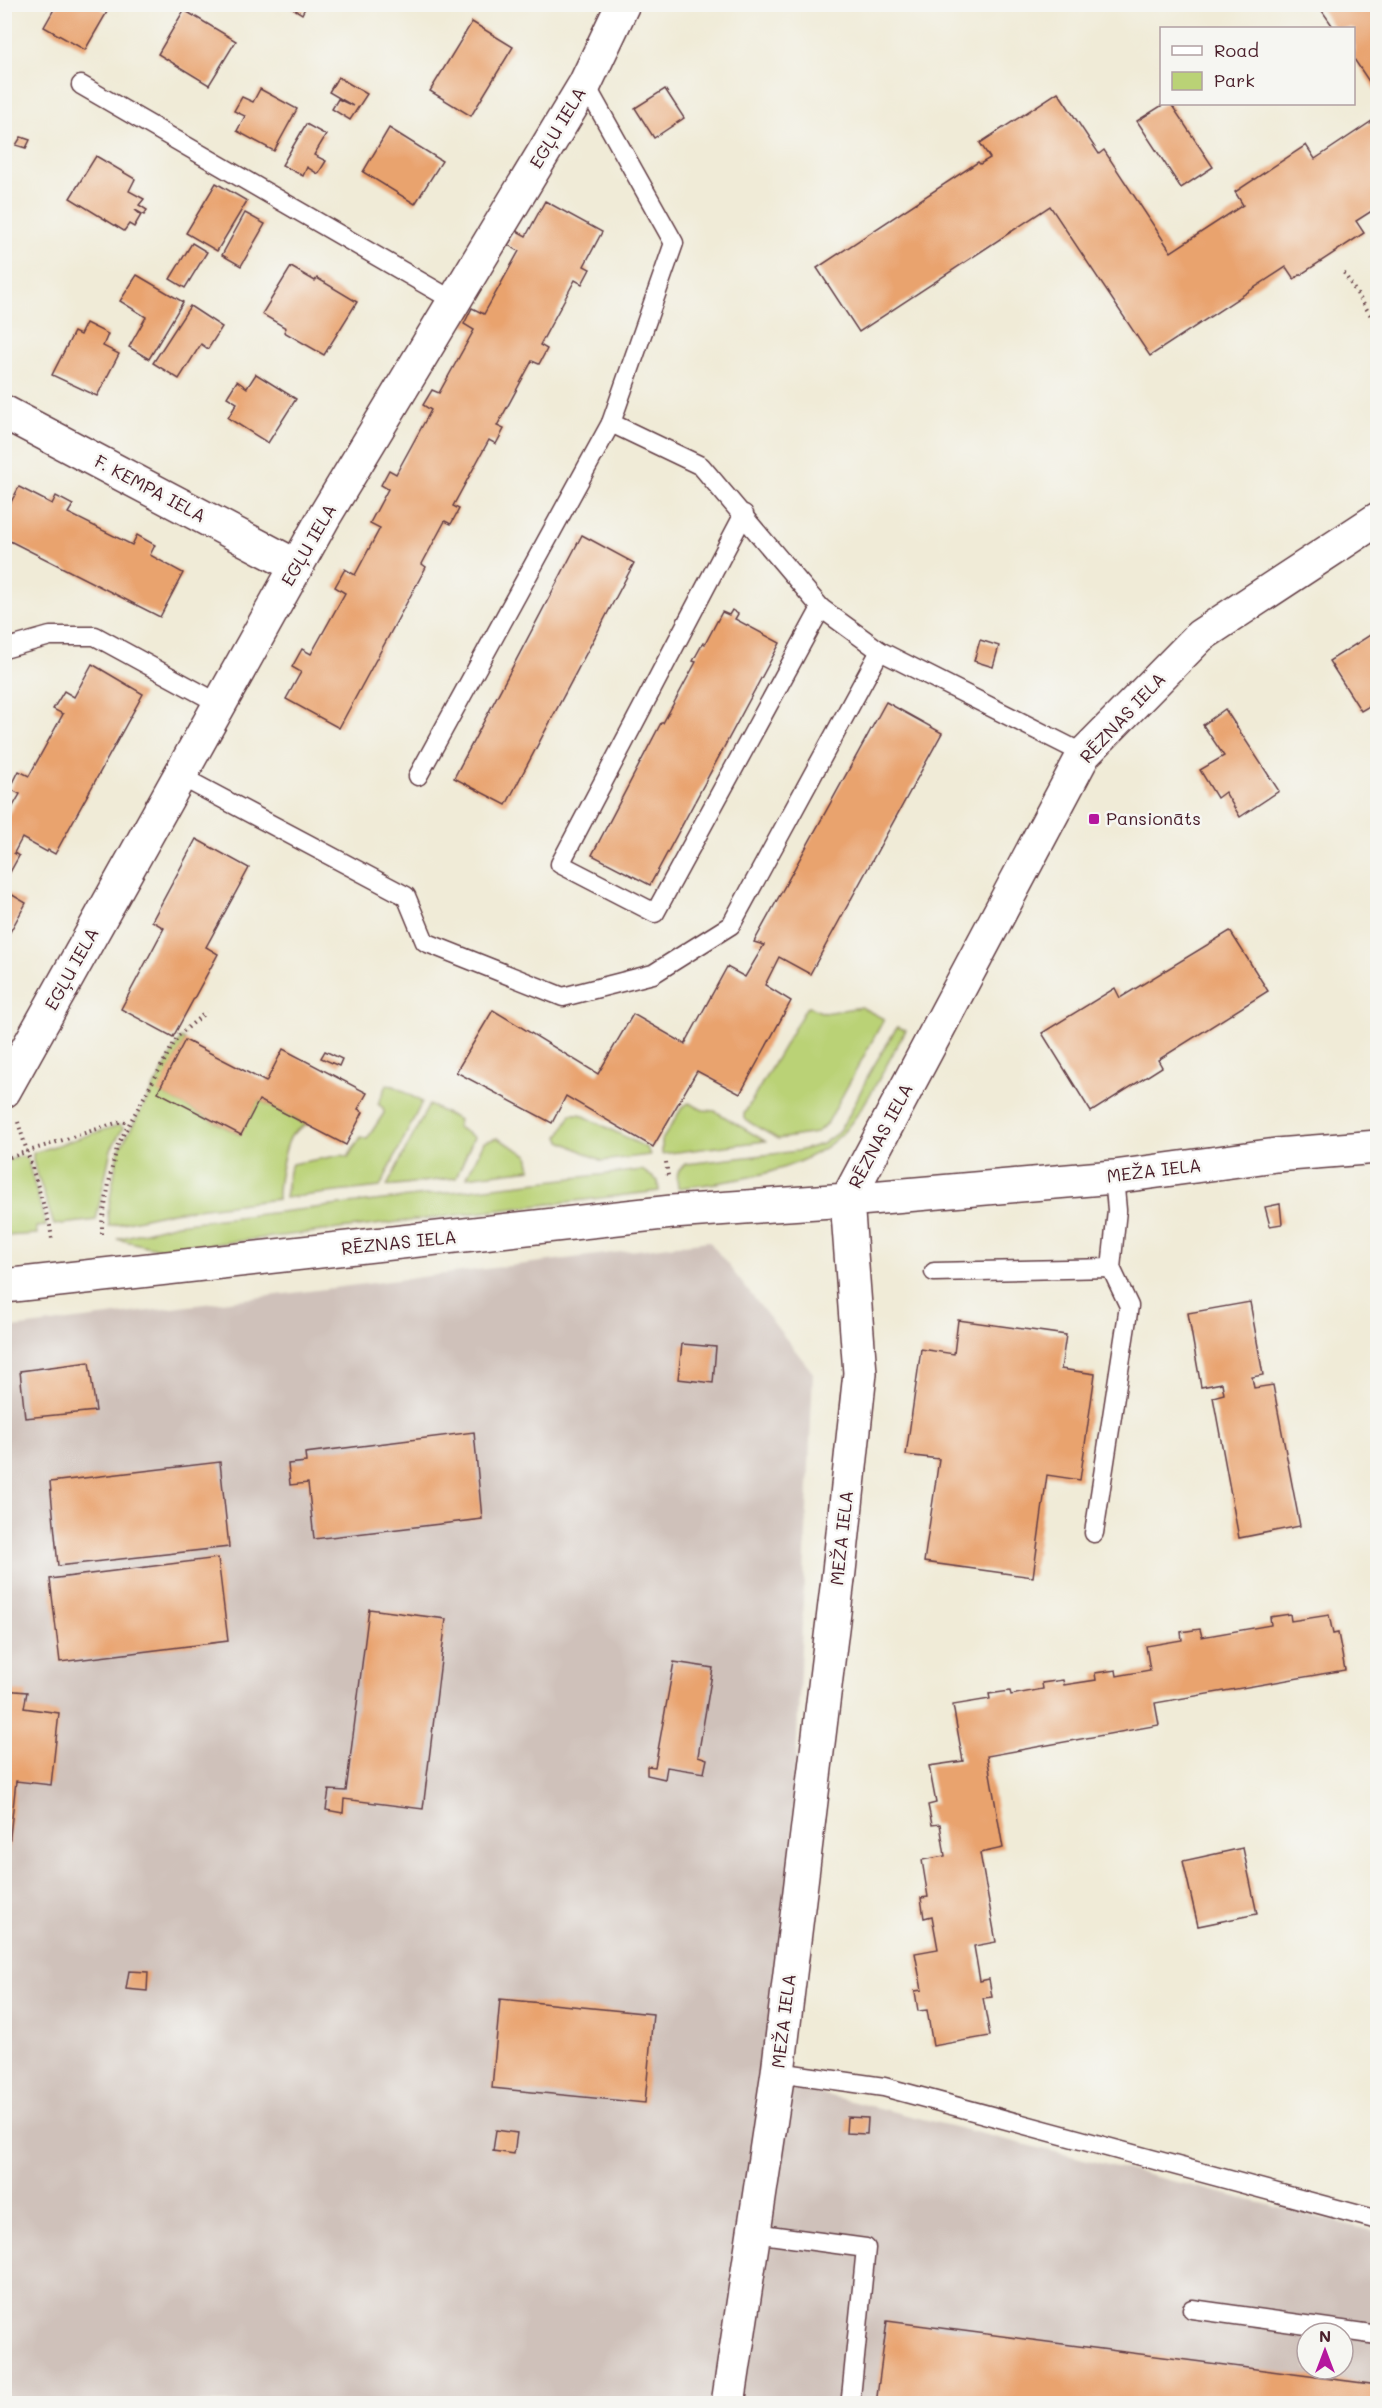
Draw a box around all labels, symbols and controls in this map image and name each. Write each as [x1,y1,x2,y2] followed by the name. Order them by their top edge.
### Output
[1160,27,1355,105] legend
[1214,38,1259,62] text: Road
[1214,68,1255,92] text: Park
[523,82,591,173] street label: EGĻU IELA
[91,449,210,528] street label: F. KEMPA IELA
[275,499,341,590] street label: EGĻU IELA
[1074,667,1171,768] street label: RĒZNAS IELA
[1106,806,1201,830] place label: Pansionāts
[1087,812,1101,826] marker: Pansionāts
[39,923,104,1014] street label: EGĻU IELA
[842,1079,918,1192] street label: RĒZNAS IELA
[1105,1152,1203,1188] street label: MEŽA IELA
[340,1224,458,1260] street label: RĒZNAS IELA
[824,1489,858,1586] street label: MEŽA IELA
[765,1972,801,2070] street label: MEŽA IELA
[1295,2321,1355,2381] north arrow
[1319,2325,1331,2346] text: N

